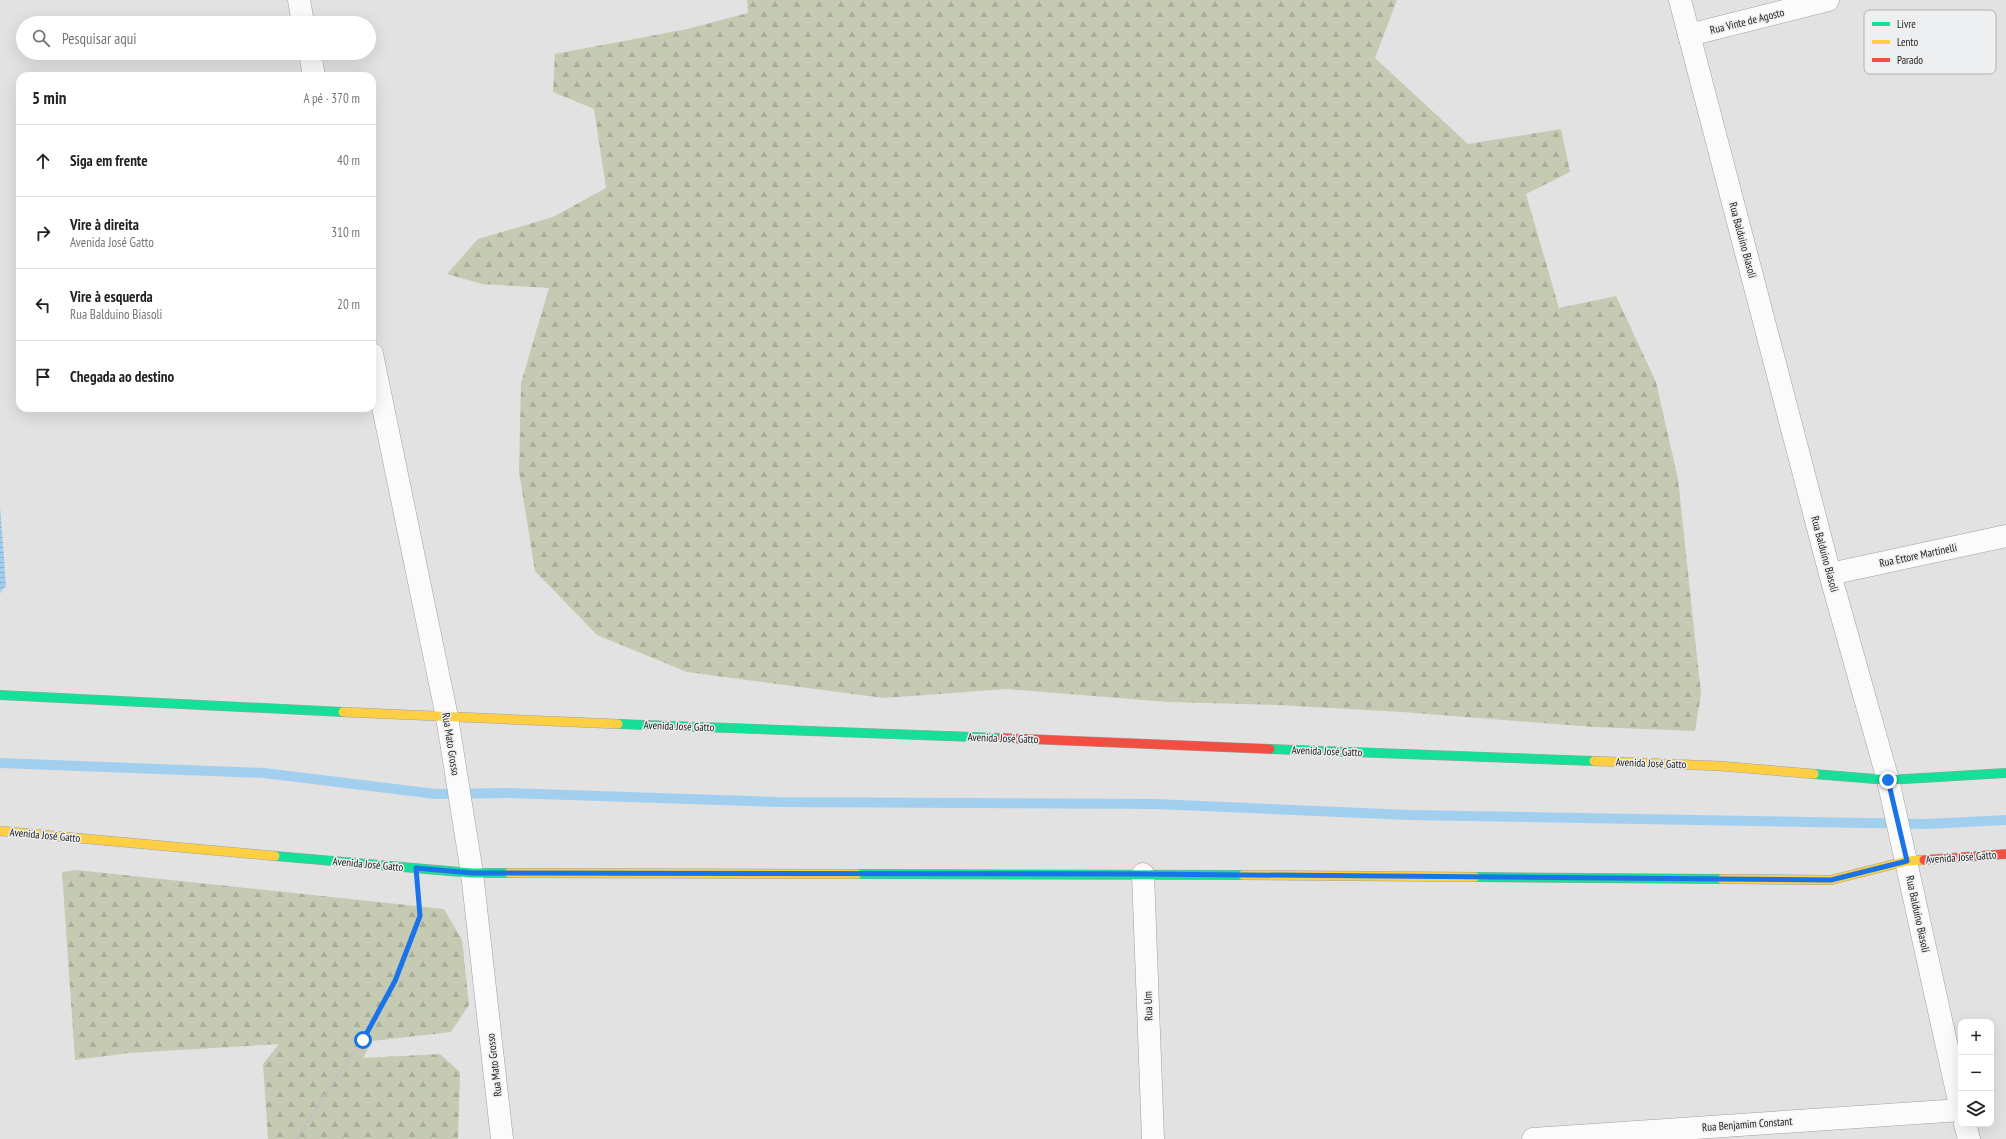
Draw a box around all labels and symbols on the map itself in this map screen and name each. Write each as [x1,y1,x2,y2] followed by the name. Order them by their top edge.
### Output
[1708,5,1786,37] street label: Rua Vinte de Agosto
[1864,10,1996,74] legend
[1897,17,1916,31] text: Livre
[1897,35,1918,49] text: Lento
[1897,53,1923,67] text: Parado
[1726,200,1760,280] street label: Rua Balduino Biasoli
[1808,514,1842,594] street label: Rua Balduino Biasoli
[1878,540,1958,570] street label: Rua Ettore Martinelli
[439,711,463,777] street label: Rua Mato Grosso
[643,718,715,734] street label: Avenida José Gatto
[967,730,1039,746] street label: Avenida José Gatto
[1291,743,1363,759] street label: Avenida José Gatto
[1615,755,1687,771] street label: Avenida José Gatto
[1879,771,1897,789] route end
[9,825,81,845] street label: Avenida José Gatto
[1925,848,1997,866] street label: Avenida José Gatto
[332,854,404,874] street label: Avenida José Gatto
[1903,874,1933,954] street label: Rua Balduino Biasoli
[1140,991,1156,1021] street label: Rua Um
[354,1031,372,1049] route start
[483,1032,505,1097] street label: Rua Mato Grosso
[1701,1114,1793,1134] street label: Rua Benjamim Constant

